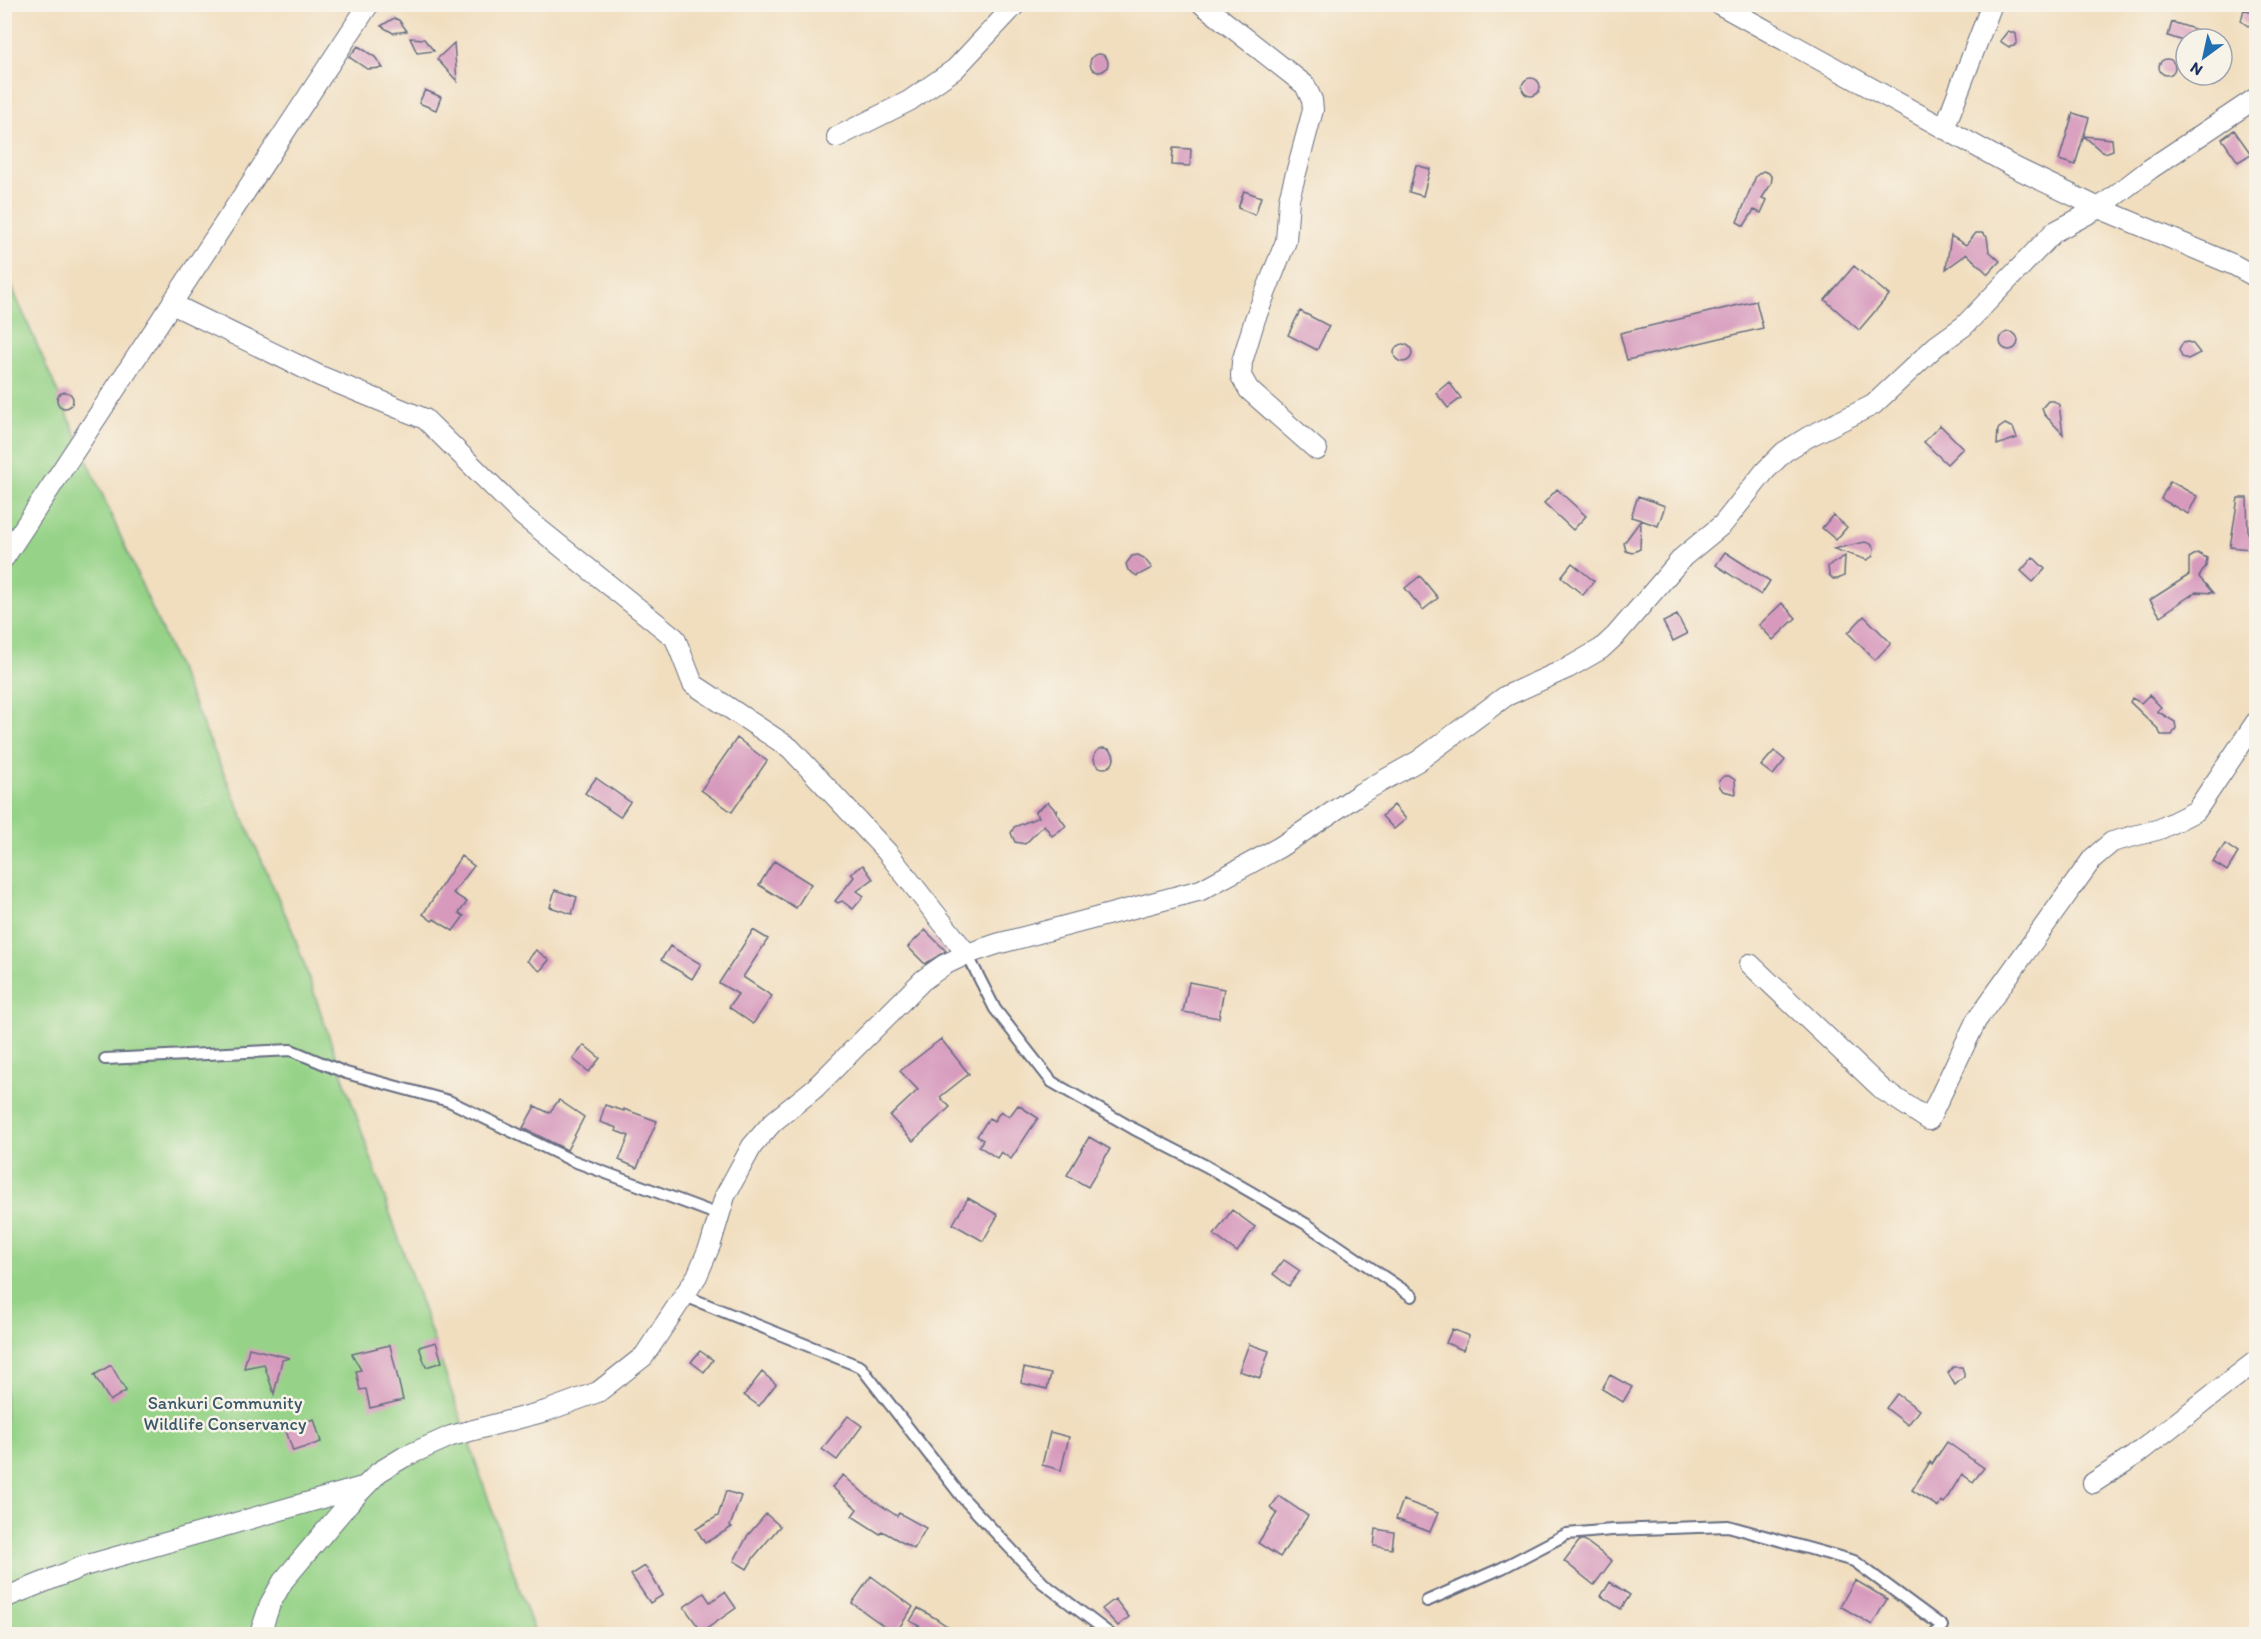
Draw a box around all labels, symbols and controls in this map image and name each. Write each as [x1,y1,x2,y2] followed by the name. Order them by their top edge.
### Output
[2174,27,2234,87] north arrow
[2186,58,2206,80] text: N
[144,1392,307,1435] park label: Sankuri Community Wildlife Conservancy

